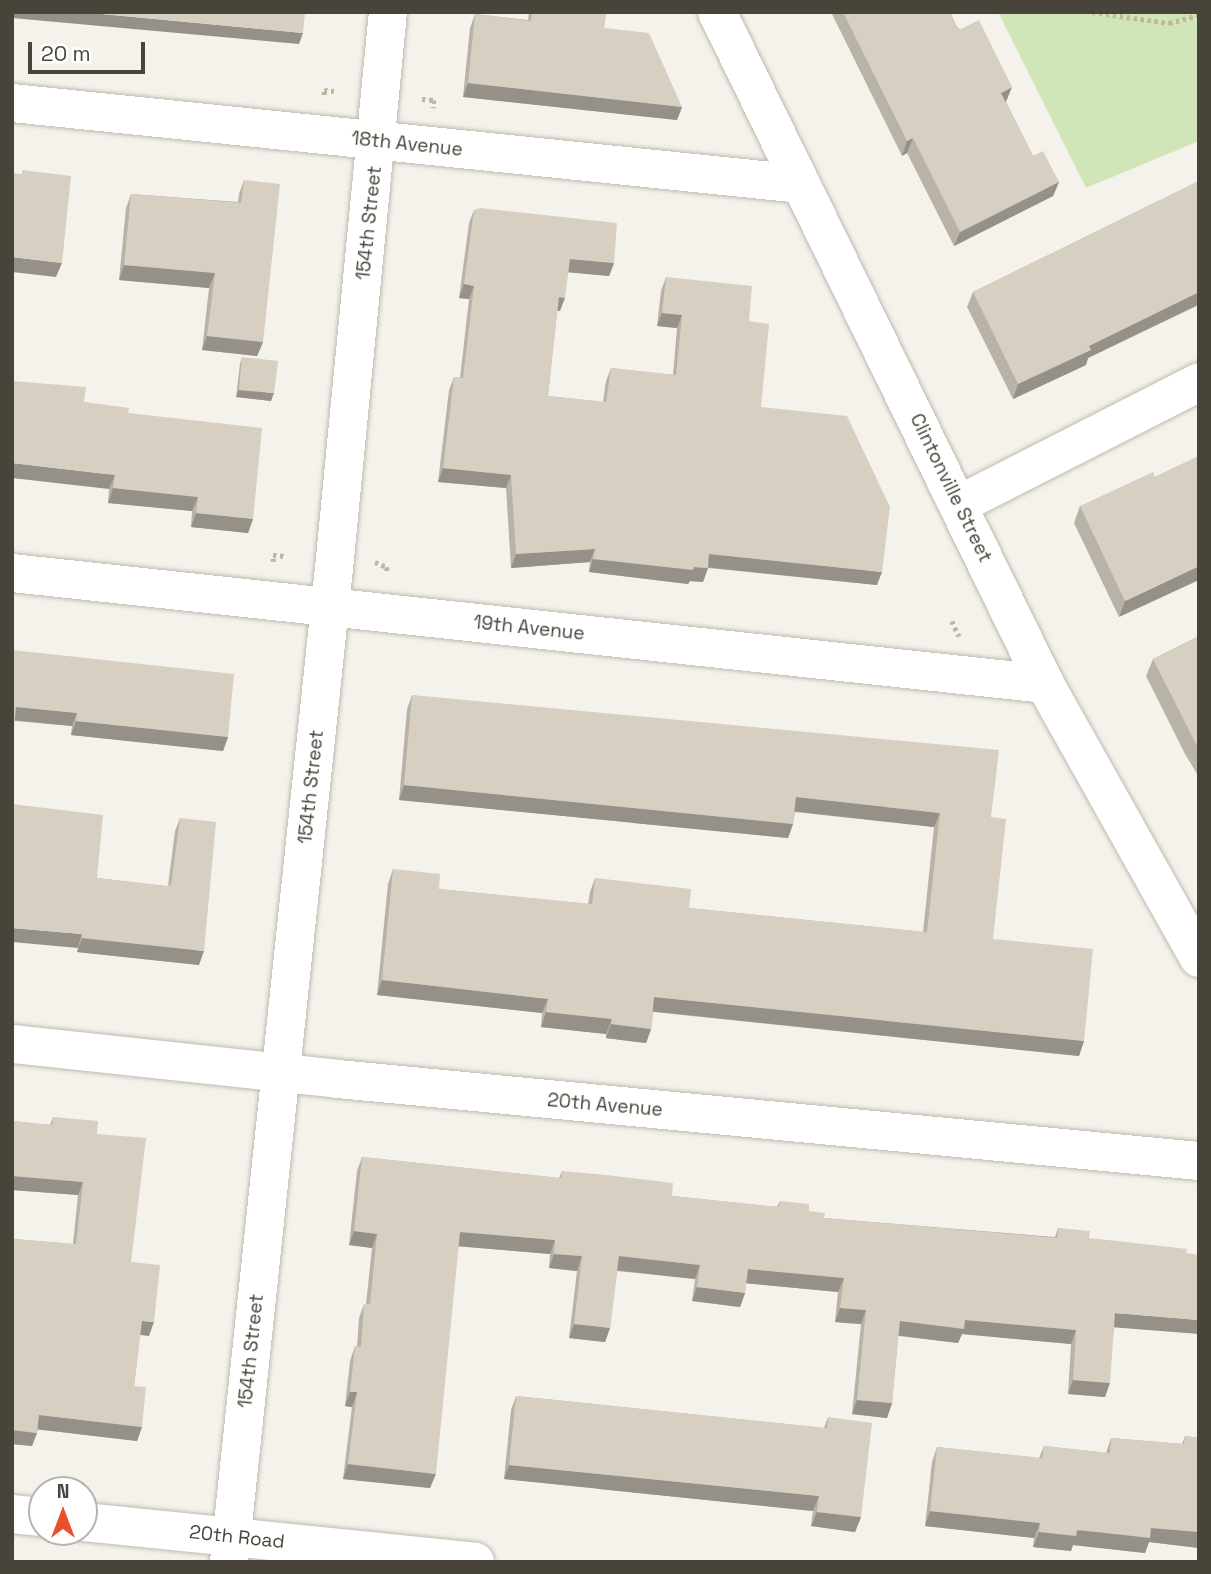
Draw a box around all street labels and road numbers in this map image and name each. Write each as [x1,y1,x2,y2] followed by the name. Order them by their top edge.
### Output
[350,127,464,161] street label: 18th Avenue
[352,165,386,281] street label: 154th Street
[905,410,997,566] street label: Clintonville Street
[472,611,586,645] street label: 19th Avenue
[294,729,328,845] street label: 154th Street
[546,1089,664,1121] street label: 20th Avenue
[234,1293,268,1409] street label: 154th Street
[188,1521,286,1553] street label: 20th Road

